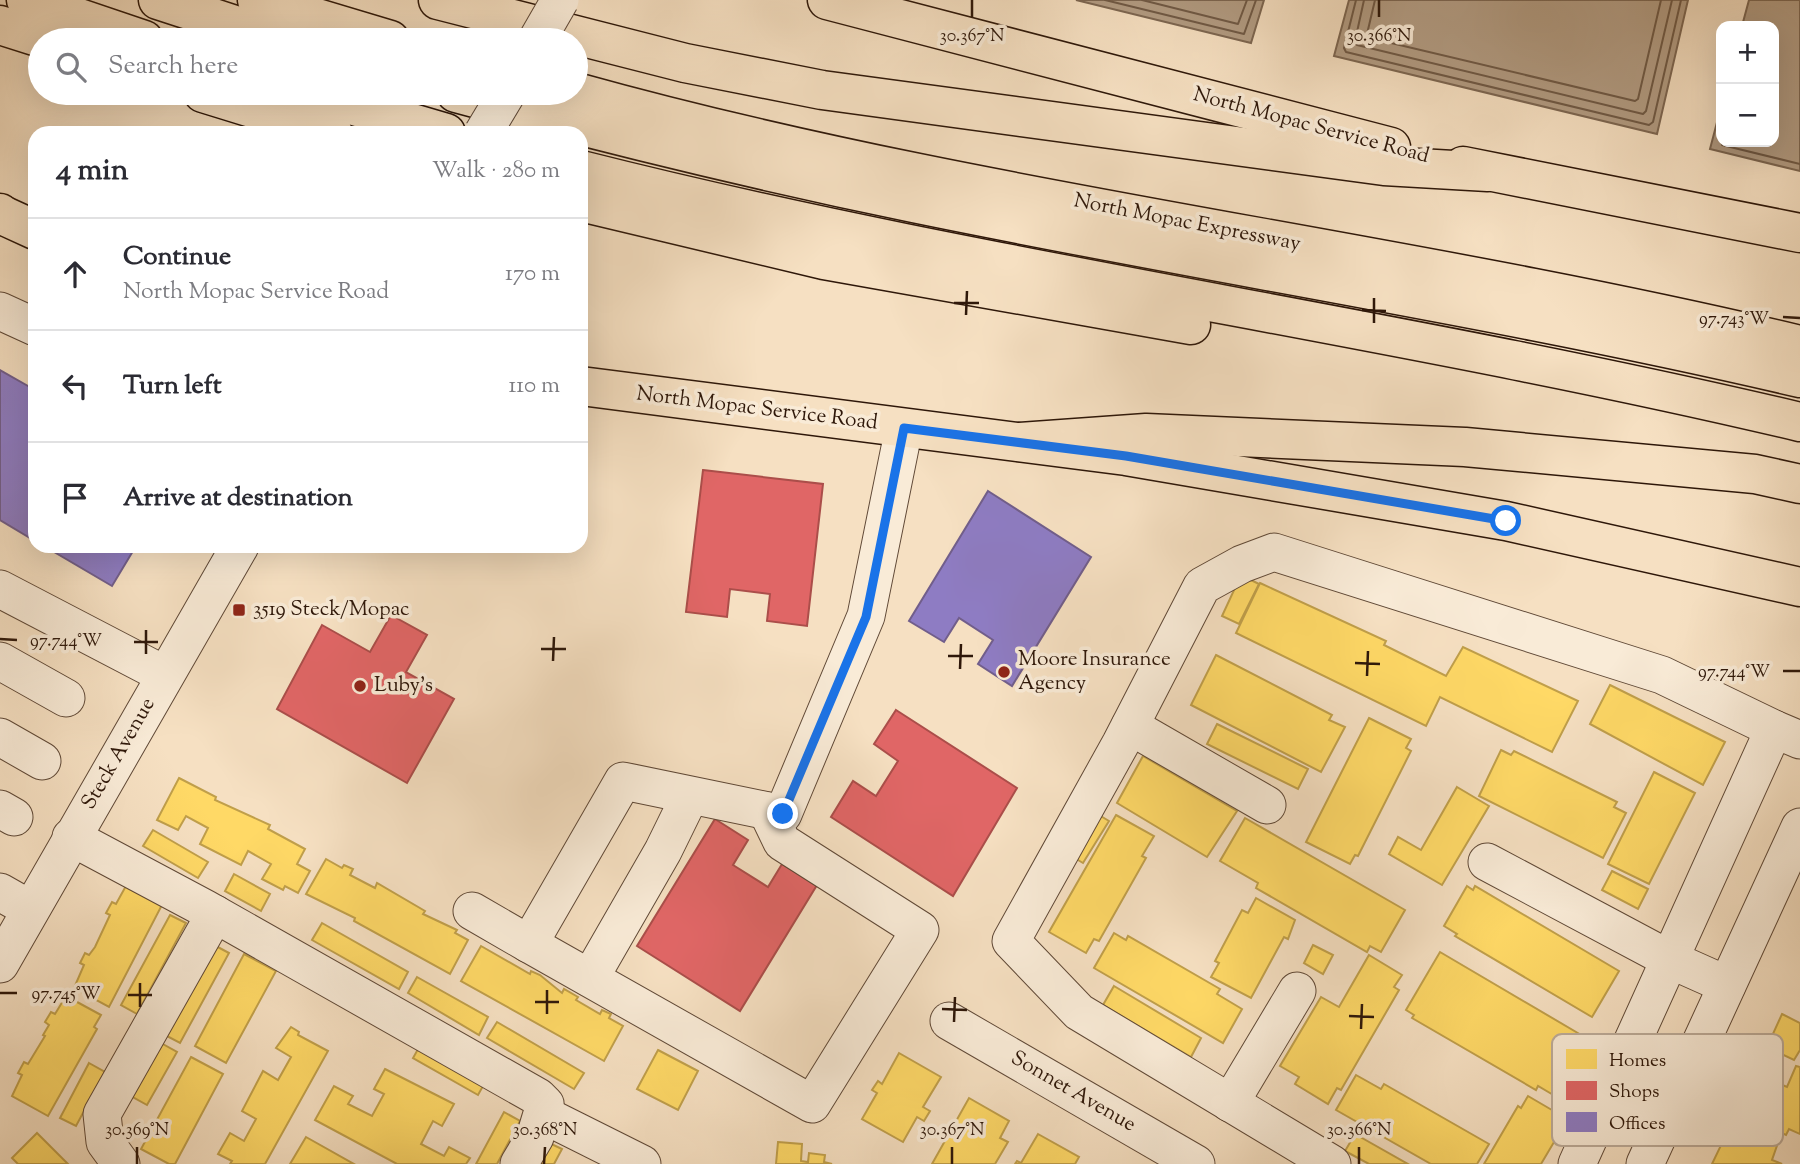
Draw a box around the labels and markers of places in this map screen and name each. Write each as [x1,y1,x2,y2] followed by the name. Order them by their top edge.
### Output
[253,595,410,625] place label: 3519 Steck/Mopac
[231,602,247,618] marker: 3519 Steck/Mopac
[1018,645,1171,699] place label: Moore Insurance Agency
[996,664,1012,680] marker: Moore Insurance Agency
[374,671,433,701] place label: Luby's
[352,678,368,694] marker: Luby's

